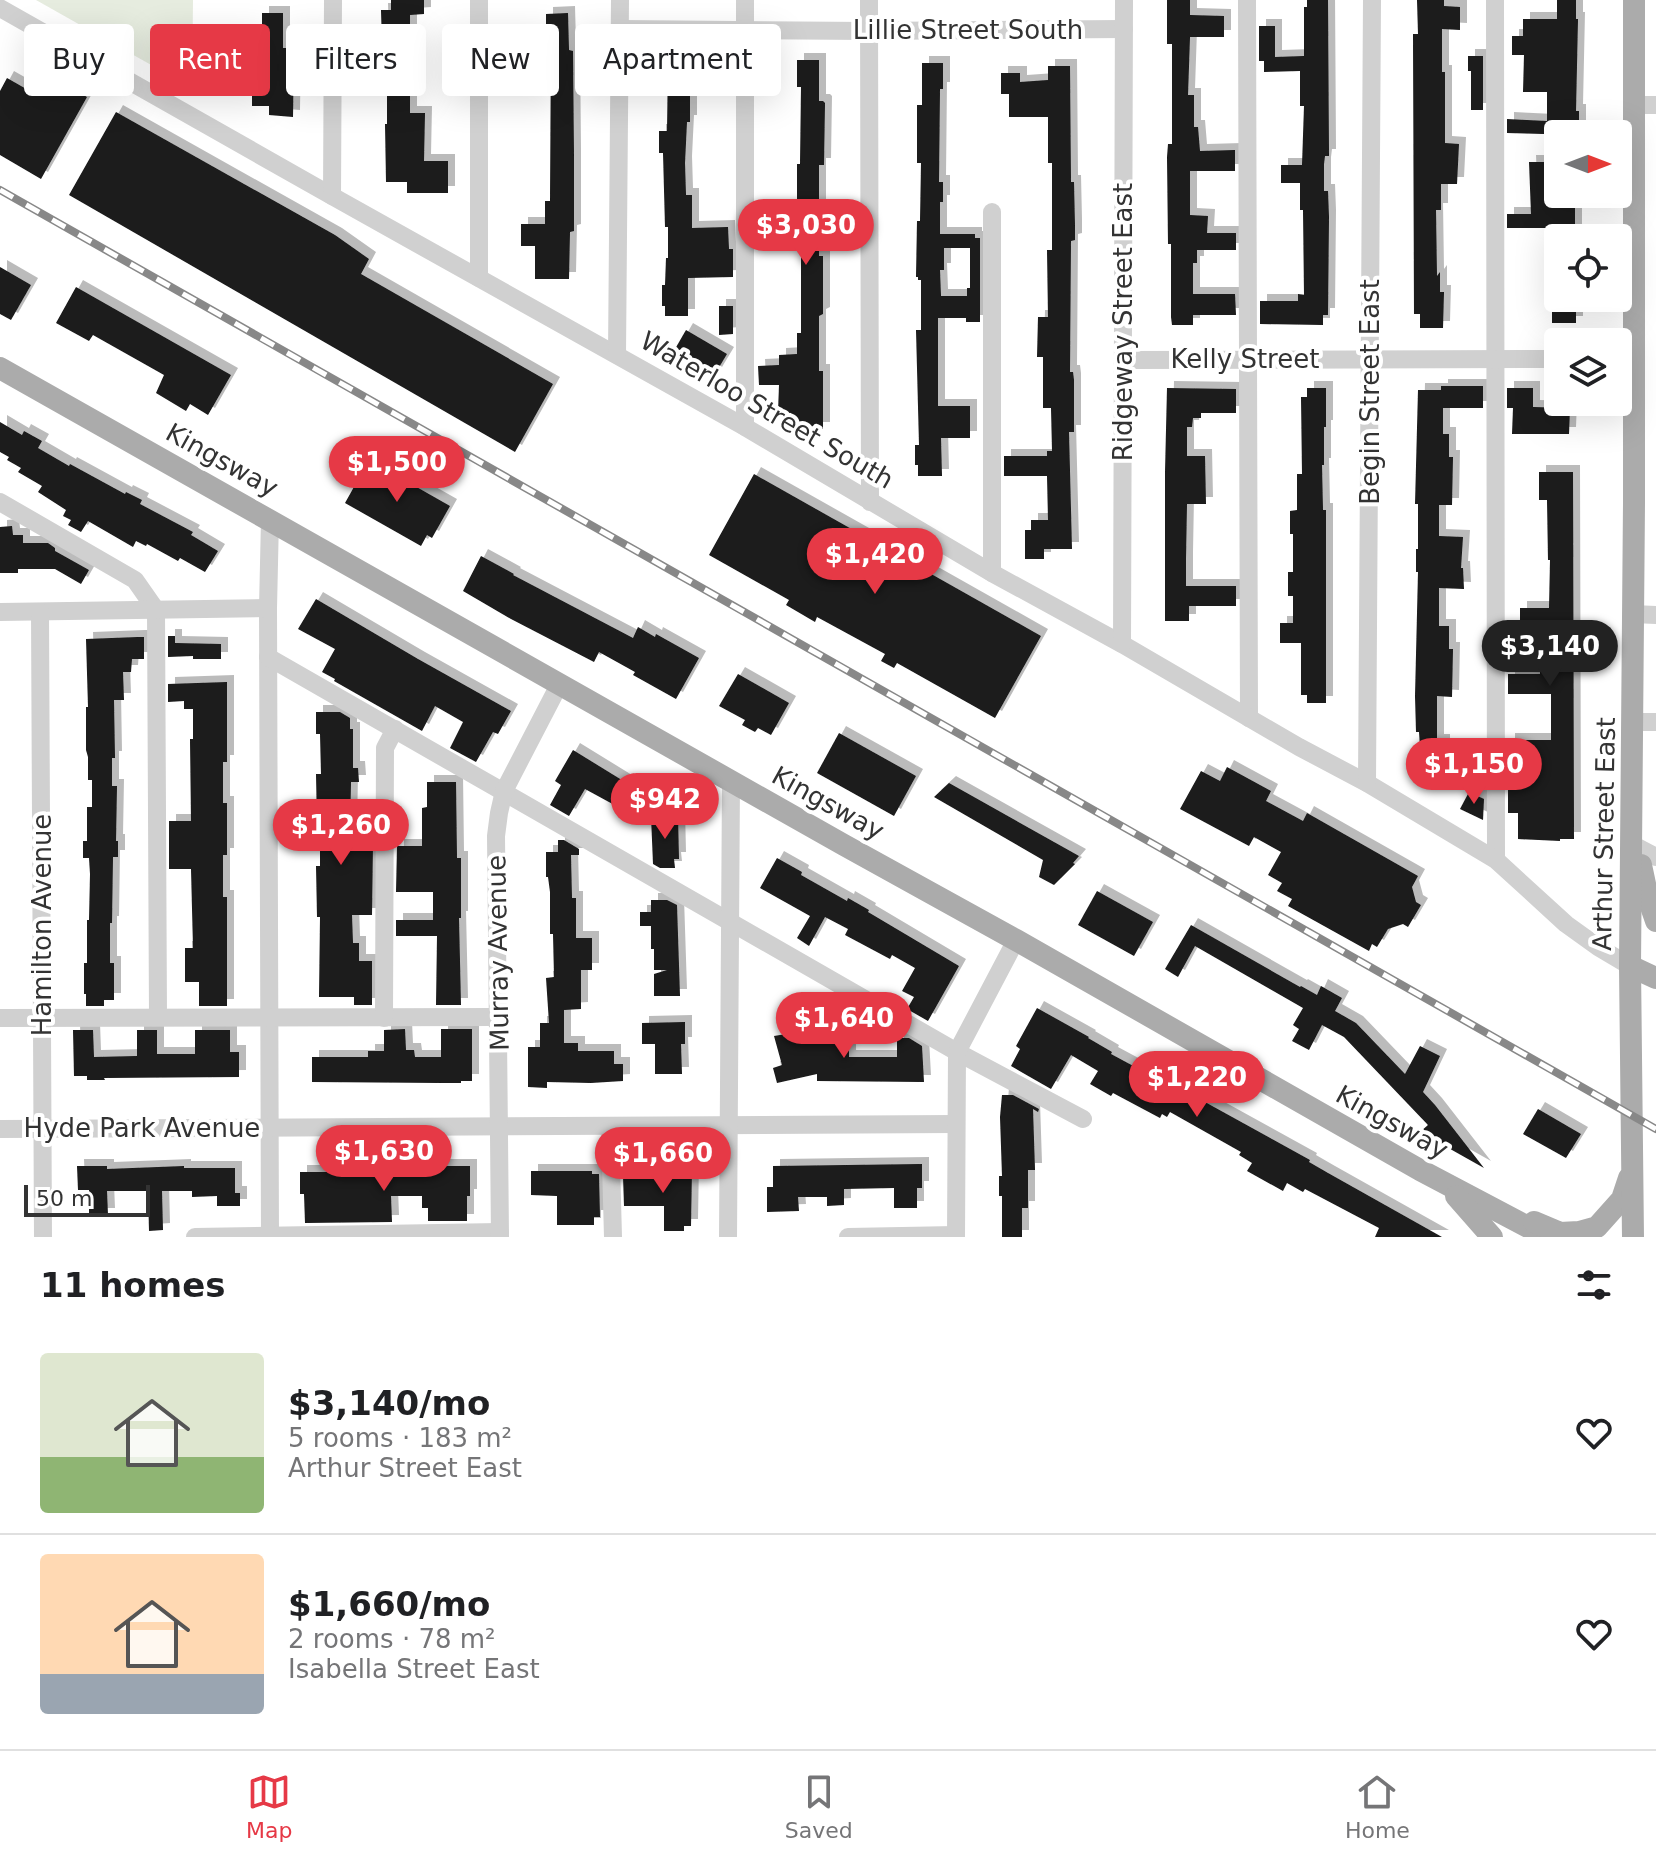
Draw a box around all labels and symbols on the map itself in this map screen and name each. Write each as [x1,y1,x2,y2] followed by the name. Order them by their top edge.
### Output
[853,15,1083,45] street label: Lillie Street South
[1544,120,1632,208] north arrow
[1108,183,1138,461] street label: Ridgeway Street East
[741,199,871,267] pin: $3,030
[1355,279,1385,505] street label: Begin Street East
[635,325,899,495] street label: Waterloo Street South
[1171,344,1319,374] street label: Kelly Street
[161,417,283,503] street label: Kingsway
[332,436,462,504] pin: $1,500
[810,528,940,596] pin: $1,420
[1485,620,1615,688] pin: $3,140
[1587,717,1621,951] street label: Arthur Street East
[1409,738,1539,806] pin: $1,150
[767,760,889,846] street label: Kingsway
[618,773,712,841] pin: $942
[276,799,406,867] pin: $1,260
[27,814,57,1036] street label: Hamilton Avenue
[481,855,515,1051] street label: Murray Avenue
[779,992,909,1060] pin: $1,640
[1132,1051,1262,1119] pin: $1,220
[1331,1079,1453,1165] street label: Kingsway
[24,1113,260,1143] street label: Hyde Park Avenue
[319,1125,449,1193] pin: $1,630
[598,1127,728,1195] pin: $1,660
[24,1181,150,1217] scale bar

